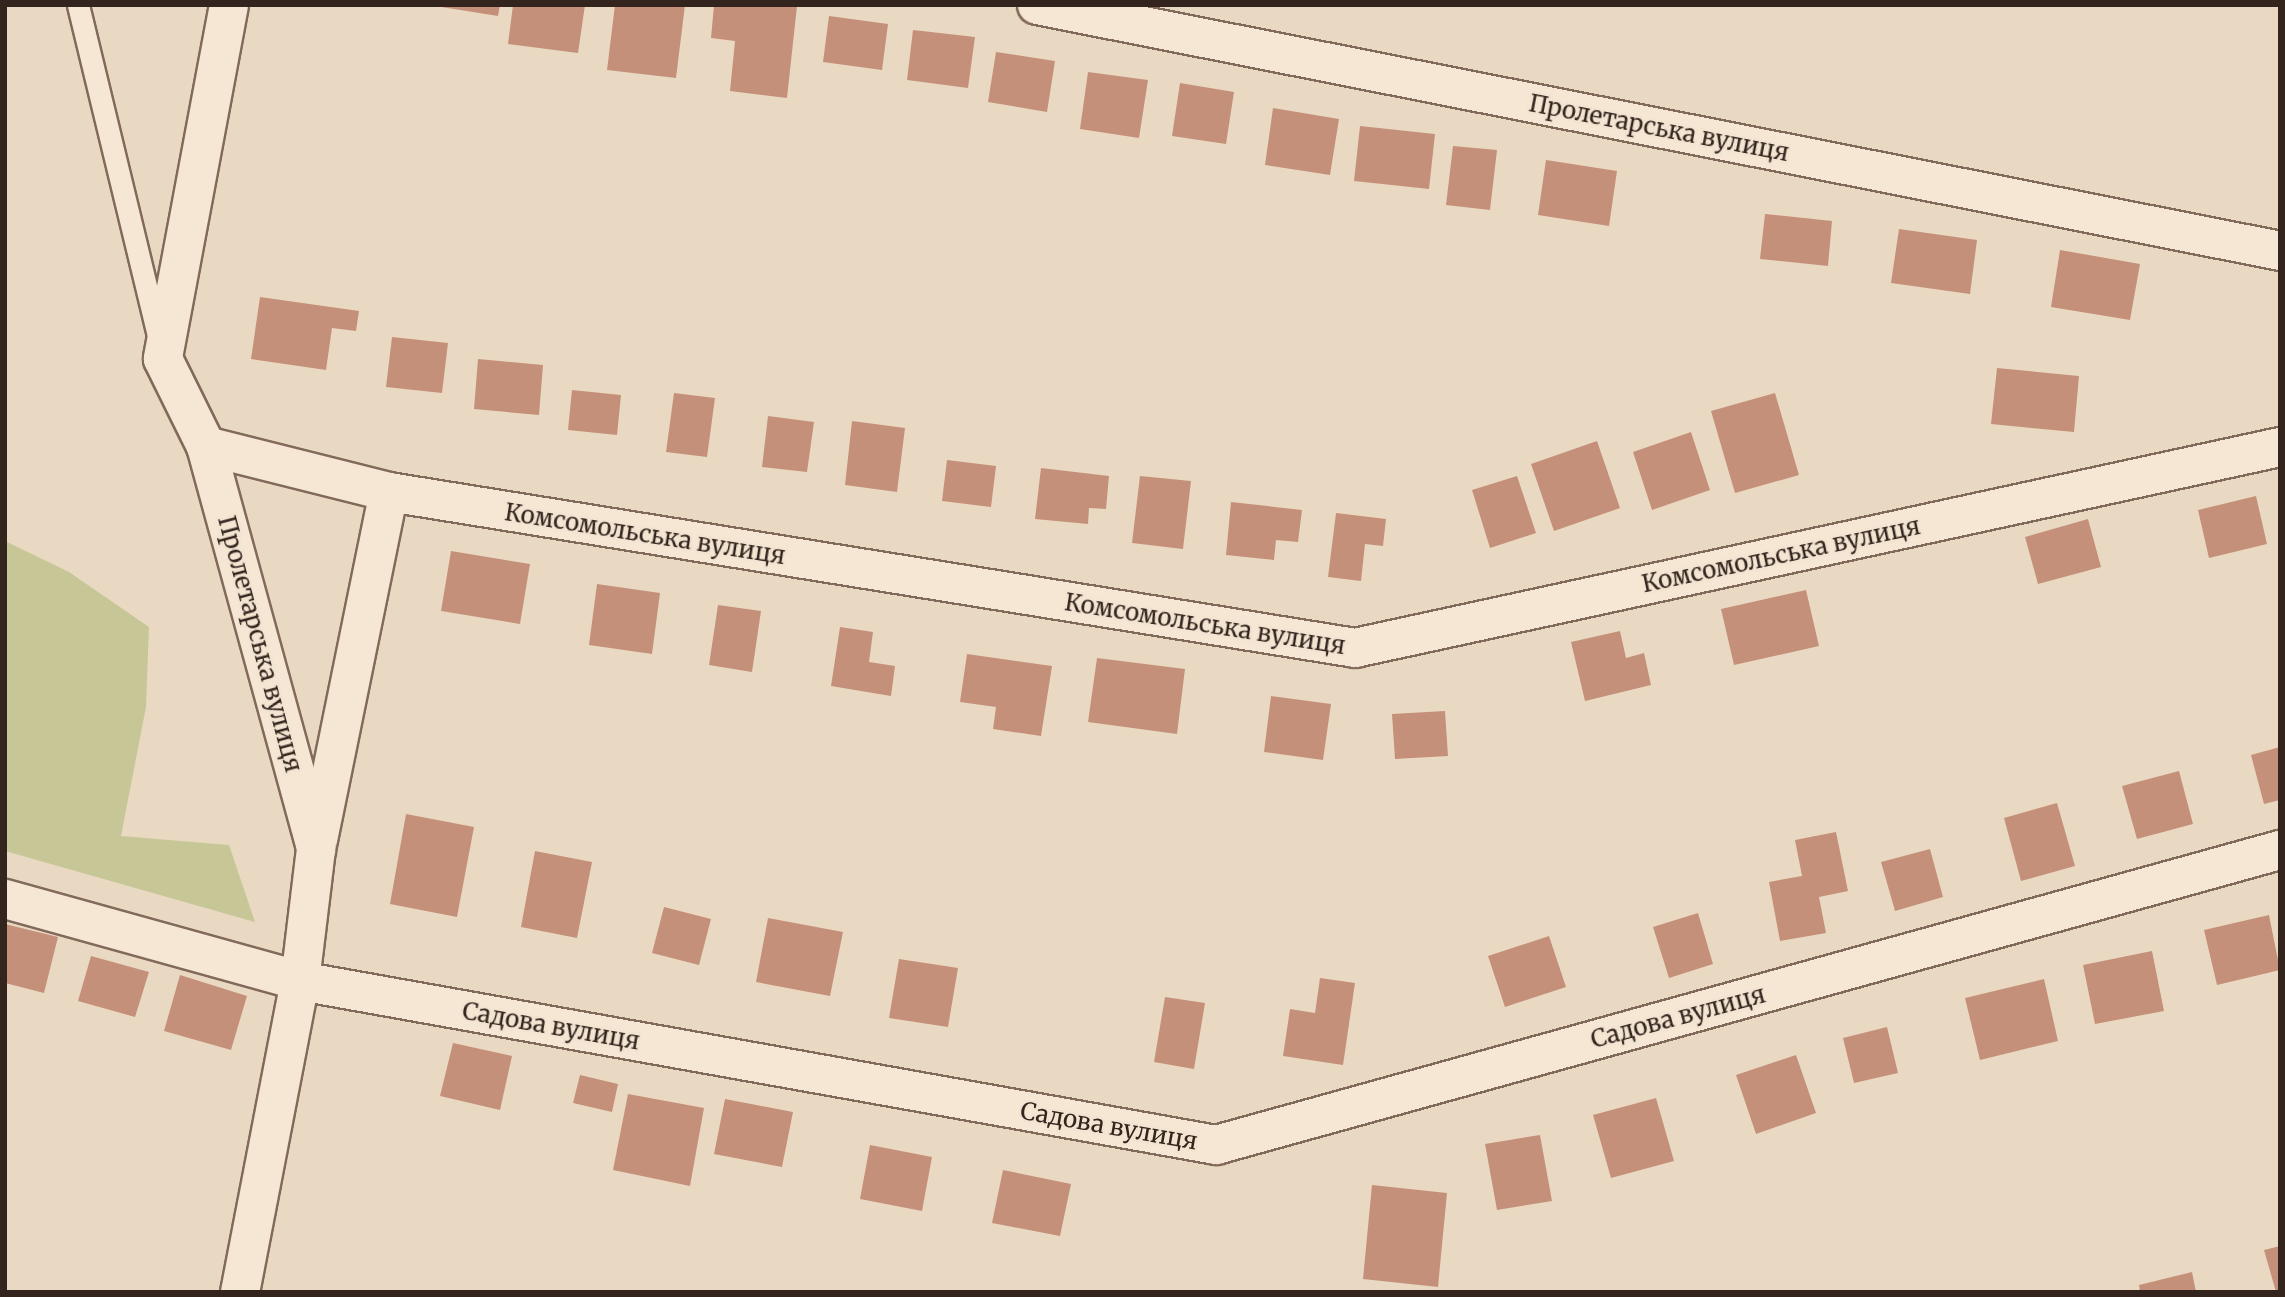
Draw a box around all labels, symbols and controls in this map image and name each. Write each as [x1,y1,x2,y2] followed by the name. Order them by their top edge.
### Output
[1526,89,1792,167] street label: Пролетарська вулиця
[503,498,787,570] street label: Комсомольська вулиця
[1639,511,1923,599] street label: Комсомольська вулиця
[212,513,308,775] street label: Пролетарська вулиця
[1063,588,1347,660] street label: Комсомольська вулиця
[1588,980,1768,1054] street label: Садова вулиця
[460,996,642,1056] street label: Садова вулиця
[1018,1096,1200,1156] street label: Садова вулиця

